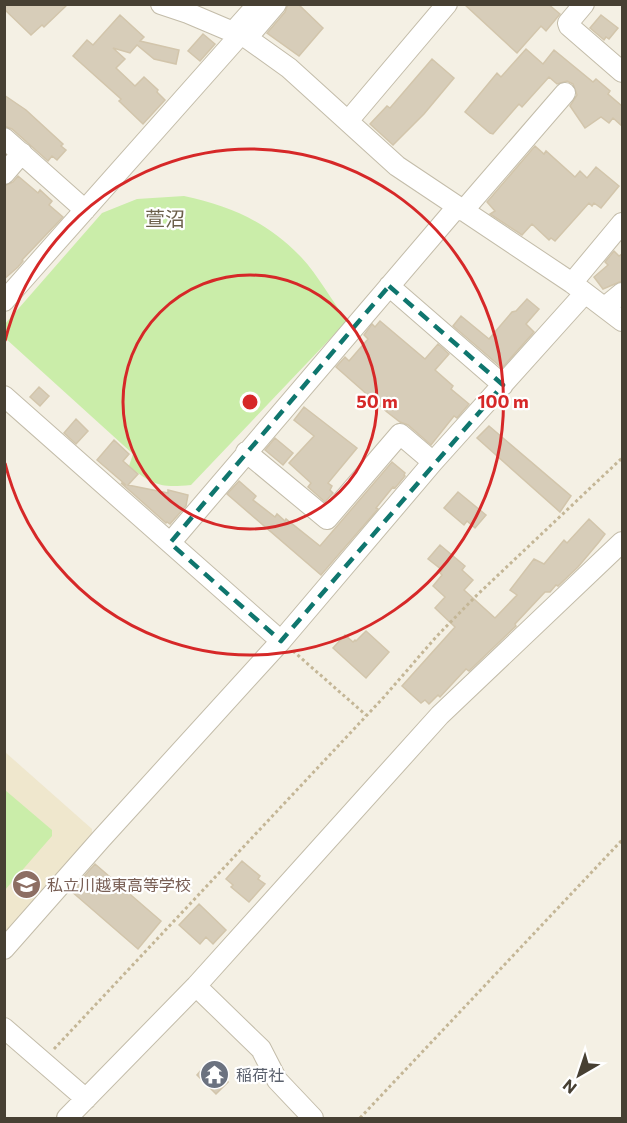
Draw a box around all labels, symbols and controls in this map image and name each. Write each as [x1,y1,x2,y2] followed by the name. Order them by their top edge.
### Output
[145,206,185,230] district label: 萱沼
[356,390,398,412] text: 50 m
[477,390,529,412] text: 100 m
[240,392,260,412] centre of rings
[10,868,42,900] school or university icon: 私立川越東高等学校
[47,875,191,894] place label: 私立川越東高等学校
[549,1045,609,1105] north arrow
[199,1058,231,1090] temple icon: 稲荷社
[236,1065,284,1084] place label: 稲荷社
[559,1076,580,1098] text: N

